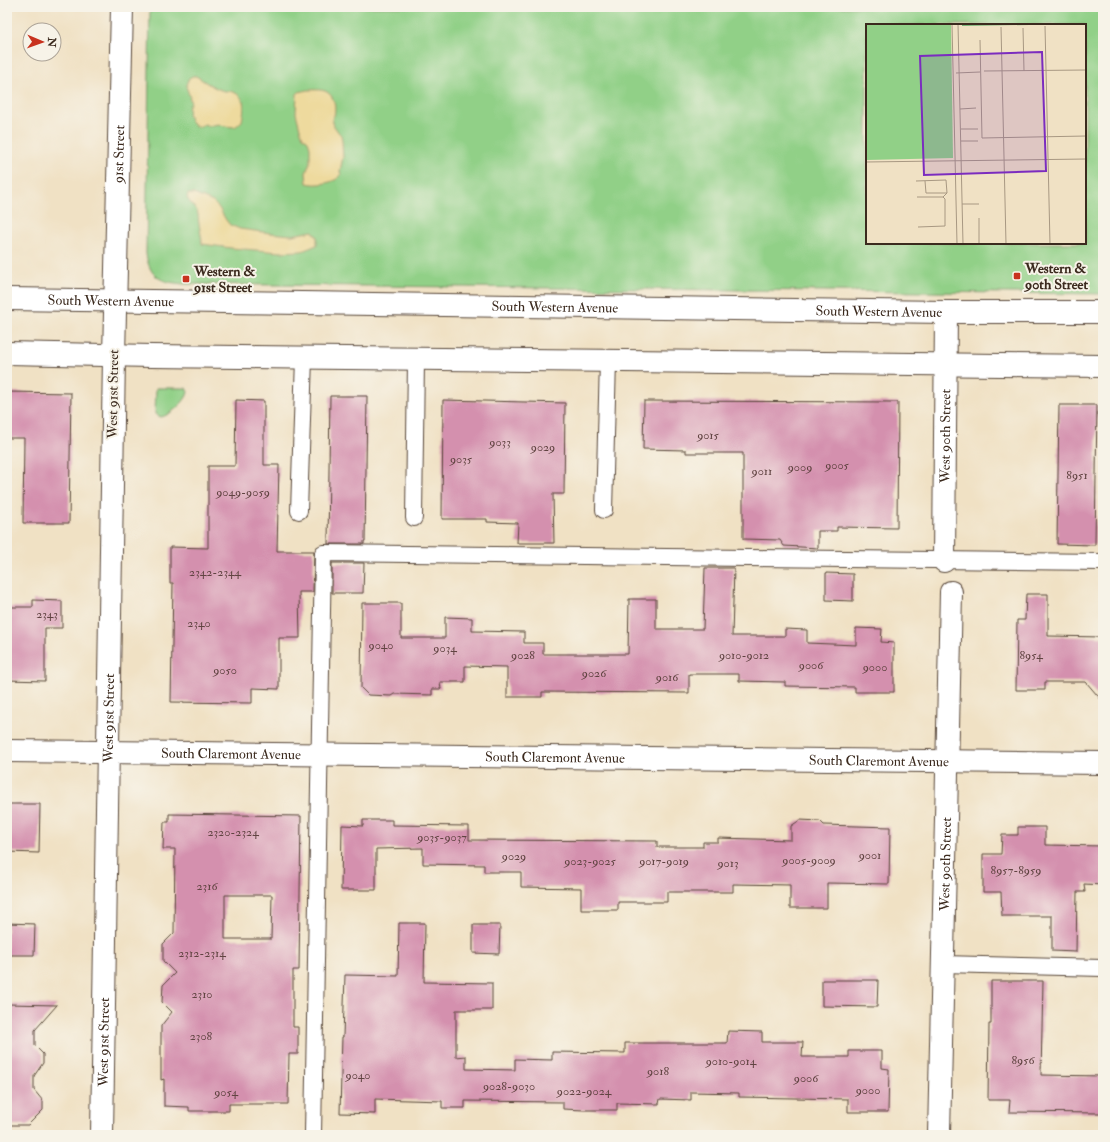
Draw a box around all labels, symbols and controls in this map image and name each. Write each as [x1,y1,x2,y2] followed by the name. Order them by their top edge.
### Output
[22,22,62,62] north arrow
[866,24,1086,244] inset map
[45,36,58,49] text: N
[109,124,128,184] street label: 91st Street
[1023,260,1088,293] place label: Western & 90th Street
[192,263,255,296] place label: Western & 91st Street
[1012,271,1022,281] marker: Western & 90th Street
[181,274,191,284] marker: Western & 91st Street
[48,291,175,310] street label: South Western Avenue
[492,297,619,316] street label: South Western Avenue
[815,302,942,320] street label: South Western Avenue
[104,349,122,440] street label: West 91st Street
[936,388,954,484] street label: West 90th Street
[696,428,720,443] house number: 9015
[488,435,511,450] house number: 9033
[530,440,555,455] house number: 9029
[449,452,473,467] house number: 9035
[824,458,850,473] house number: 9005
[787,460,812,475] house number: 9009
[751,464,772,479] house number: 9011
[1066,468,1088,483] house number: 8951
[215,485,270,500] house number: 9049-9059
[189,565,241,580] house number: 2342-2344
[36,607,58,622] house number: 2343
[187,616,211,631] house number: 2340
[368,638,393,653] house number: 9040
[432,641,457,656] house number: 9034
[510,648,535,663] house number: 9028
[718,648,769,663] house number: 9010-9012
[1019,648,1043,663] house number: 8954
[798,658,824,673] house number: 9006
[862,660,887,675] house number: 9000
[212,663,237,678] house number: 9050
[581,666,607,681] house number: 9026
[655,670,679,685] house number: 9016
[99,673,118,764] street label: West 91st Street
[161,744,301,763] street label: South Claremont Avenue
[485,748,625,766] street label: South Claremont Avenue
[809,751,949,770] street label: South Claremont Avenue
[935,816,955,912] street label: West 90th Street
[207,825,259,840] house number: 2320-2324
[416,830,467,845] house number: 9035-9037
[858,848,881,863] house number: 9001
[501,849,526,864] house number: 9029
[781,853,836,868] house number: 9005-9009
[563,854,617,869] house number: 9023-9025
[638,854,689,869] house number: 9017-9019
[716,856,739,871] house number: 9013
[991,863,1041,878] house number: 8957-8959
[197,879,218,894] house number: 2316
[178,946,226,961] house number: 2312-2314
[191,987,213,1002] house number: 2310
[94,997,113,1088] street label: West 91st Street
[190,1029,213,1044] house number: 2308
[1011,1053,1035,1068] house number: 8956
[705,1054,757,1069] house number: 9010-9014
[646,1064,669,1079] house number: 9018
[345,1068,370,1083] house number: 9040
[793,1071,819,1086] house number: 9006
[482,1079,535,1094] house number: 9028-9030
[855,1083,880,1098] house number: 9000
[556,1084,612,1099] house number: 9022-9024
[213,1085,238,1100] house number: 9054

